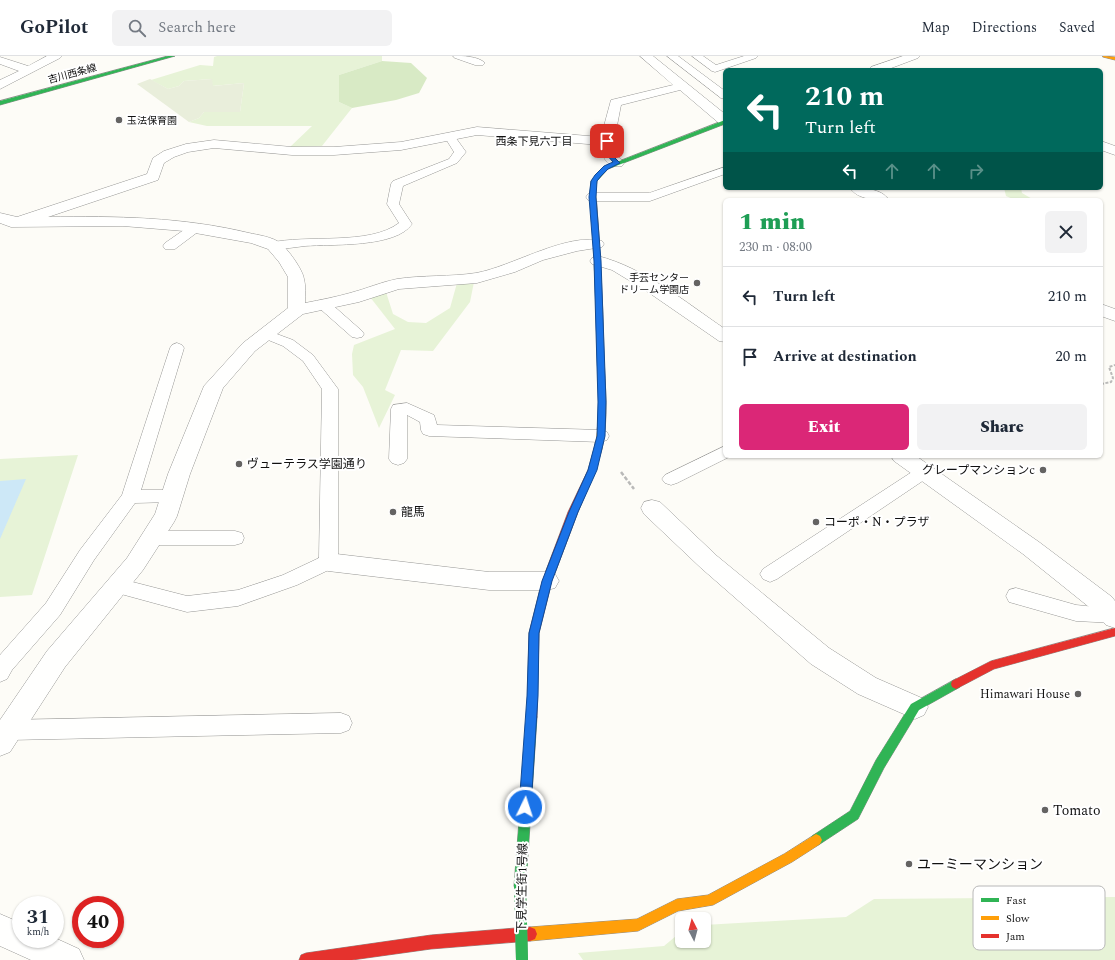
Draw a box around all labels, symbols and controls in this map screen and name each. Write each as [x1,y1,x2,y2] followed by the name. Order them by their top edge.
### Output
[112,10,392,46] search box
[20,13,88,42] text: GoPilot
[158,16,236,39] text: Search here
[126,17,148,39] icon: search
[922,17,950,38] text: Map
[972,17,1037,38] text: Directions
[1059,17,1095,38] text: Saved
[46,60,98,88] street label: 吉川西条線
[805,75,884,118] text: 210 m
[739,84,791,136] icon: left
[127,113,177,129] place label: 玉法保育園
[805,114,876,141] text: Turn left
[114,115,124,125] marker: 玉法保育園
[590,124,624,158] pin
[596,130,618,152] icon: arrive
[496,133,573,150] district label: 西条下見六丁目
[839,160,861,182] icon: left
[881,160,903,182] icon: ahead
[923,160,945,182] icon: ahead
[965,160,987,182] icon: right
[739,204,805,240] text: 1 min
[1045,211,1087,253] button: close
[739,237,812,257] text: 230 m · 08:00
[619,270,689,298] place label: 手芸センター ドリーム学園店
[692,278,702,288] marker: 手芸センター ドリーム学園店
[773,285,835,308] text: Turn left
[1048,285,1087,308] text: 210 m
[739,286,761,308] icon: left
[773,345,917,368] text: Arrive at destination
[1055,345,1087,368] text: 20 m
[739,346,761,368] icon: arrive
[739,404,909,450] button: Exit
[917,404,1087,450] button: Share
[247,455,367,474] place label: ヴューテラス学園通り
[234,459,244,469] marker: ヴューテラス学園通り
[922,461,1035,480] place label: グレープマンションc
[1038,465,1048,475] marker: グレープマンションc
[401,503,425,522] place label: 龍馬
[388,507,398,517] marker: 龍馬
[824,513,930,532] place label: コーポ・N・プラザ
[811,517,821,527] marker: コーポ・N・プラザ
[980,685,1070,704] place label: Himawari House
[1073,689,1083,699] marker: Himawari House
[504,786,546,828] position arrow
[1053,800,1101,821] place label: Tomato
[1040,805,1050,815] marker: Tomato
[512,843,533,933] street label: 下見学生街1号線
[917,854,1043,875] place label: ユーミーマンション
[904,859,914,869] marker: ユーミーマンション
[973,886,1105,950] legend
[1006,892,1027,909] text: Fast
[72,896,124,948] speed limit sign: 40
[27,902,49,932] text: 31
[1006,910,1030,927] text: Slow
[675,912,711,948] north arrow
[675,912,711,948] map controls
[27,924,49,940] text: km/h
[1006,928,1025,945] text: Jam

